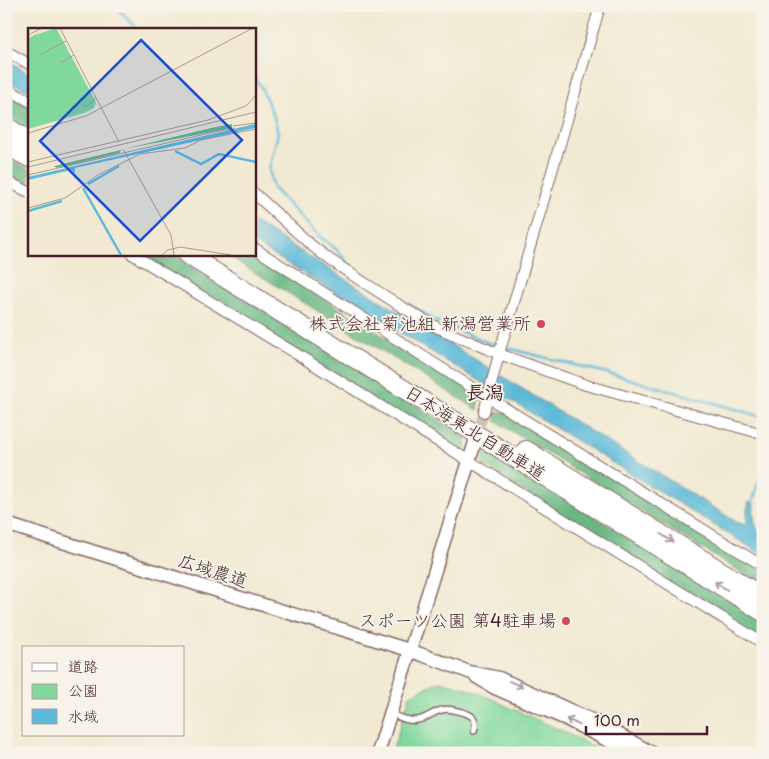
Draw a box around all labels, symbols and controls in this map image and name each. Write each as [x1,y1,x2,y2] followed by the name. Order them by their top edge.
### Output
[28,28,255,255] inset map
[309,309,531,336] place label: 株式会社菊池組 新潟営業所
[535,318,547,330] marker: 株式会社菊池組 新潟営業所
[400,377,552,486] street label: 日本海東北自動車道
[466,377,504,405] district label: 長潟
[660,532,674,543] one-way arrow
[175,546,252,594] street label: 広域農道
[715,581,729,591] one-way arrow
[359,606,556,633] place label: スポーツ公園 第4駐車場
[560,615,572,627] marker: スポーツ公園 第4駐車場
[22,646,185,736] legend
[68,654,98,677] text: 道路
[68,678,98,701] text: 公園
[508,680,523,690] one-way arrow
[68,704,98,727] text: 水域
[586,704,708,736] scale bar
[594,708,640,731] text: 100 m
[566,717,581,727] one-way arrow

